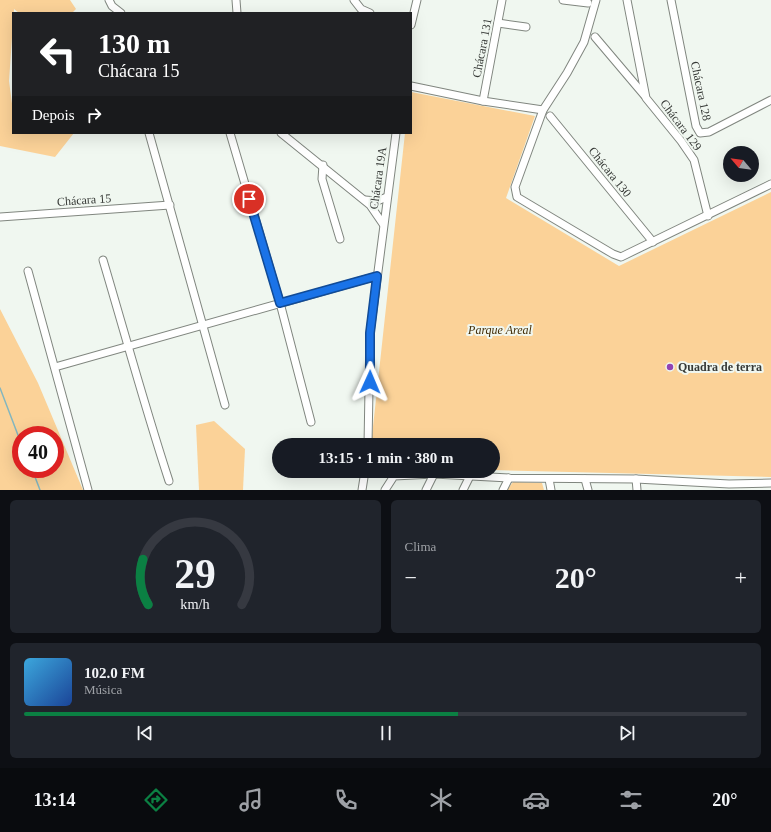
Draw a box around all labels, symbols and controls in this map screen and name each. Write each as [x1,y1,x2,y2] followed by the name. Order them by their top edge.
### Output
[469,17,495,79] street label: Chácara 131
[32,28,84,80] icon: left
[98,28,170,59] text: 130 m
[688,60,714,122] street label: Chácara 128
[98,61,179,81] text: Chácara 15
[657,97,705,153] street label: Chácara 129
[83,104,105,126] icon: right
[32,107,75,123] text: Depois
[586,144,634,200] street label: Chácara 130
[367,146,389,210] street label: Chácara 19A
[723,146,759,182] north arrow
[723,146,759,182] map controls
[232,182,266,216] pin
[238,188,260,210] icon: arrive
[56,191,112,209] street label: Chácara 15
[467,323,533,337] park label: Parque Areal
[678,360,762,374] place label: Quadra de terra
[349,361,391,403] position arrow
[665,362,675,372] marker: Quadra de terra
[12,426,64,478] speed limit sign: 40
[319,450,454,466] text: 13:15 · 1 min · 380 m
[405,539,436,554] text: Clima
[174,550,216,596] text: 29
[555,561,597,594] text: 20°
[405,565,417,590] text: −
[735,565,747,590] text: +
[181,595,210,611] text: km/h
[84,665,145,681] text: 102.0 FM
[84,682,122,697] text: Música
[134,722,156,744] icon: previous
[375,722,397,744] icon: pause
[616,722,638,744] icon: next
[142,786,170,814] icon: directions
[237,786,265,814] icon: music
[332,786,360,814] icon: phone
[427,786,455,814] icon: climate
[522,786,550,814] icon: car
[617,786,645,814] icon: filters
[33,790,75,810] text: 13:14
[712,790,737,810] text: 20°

